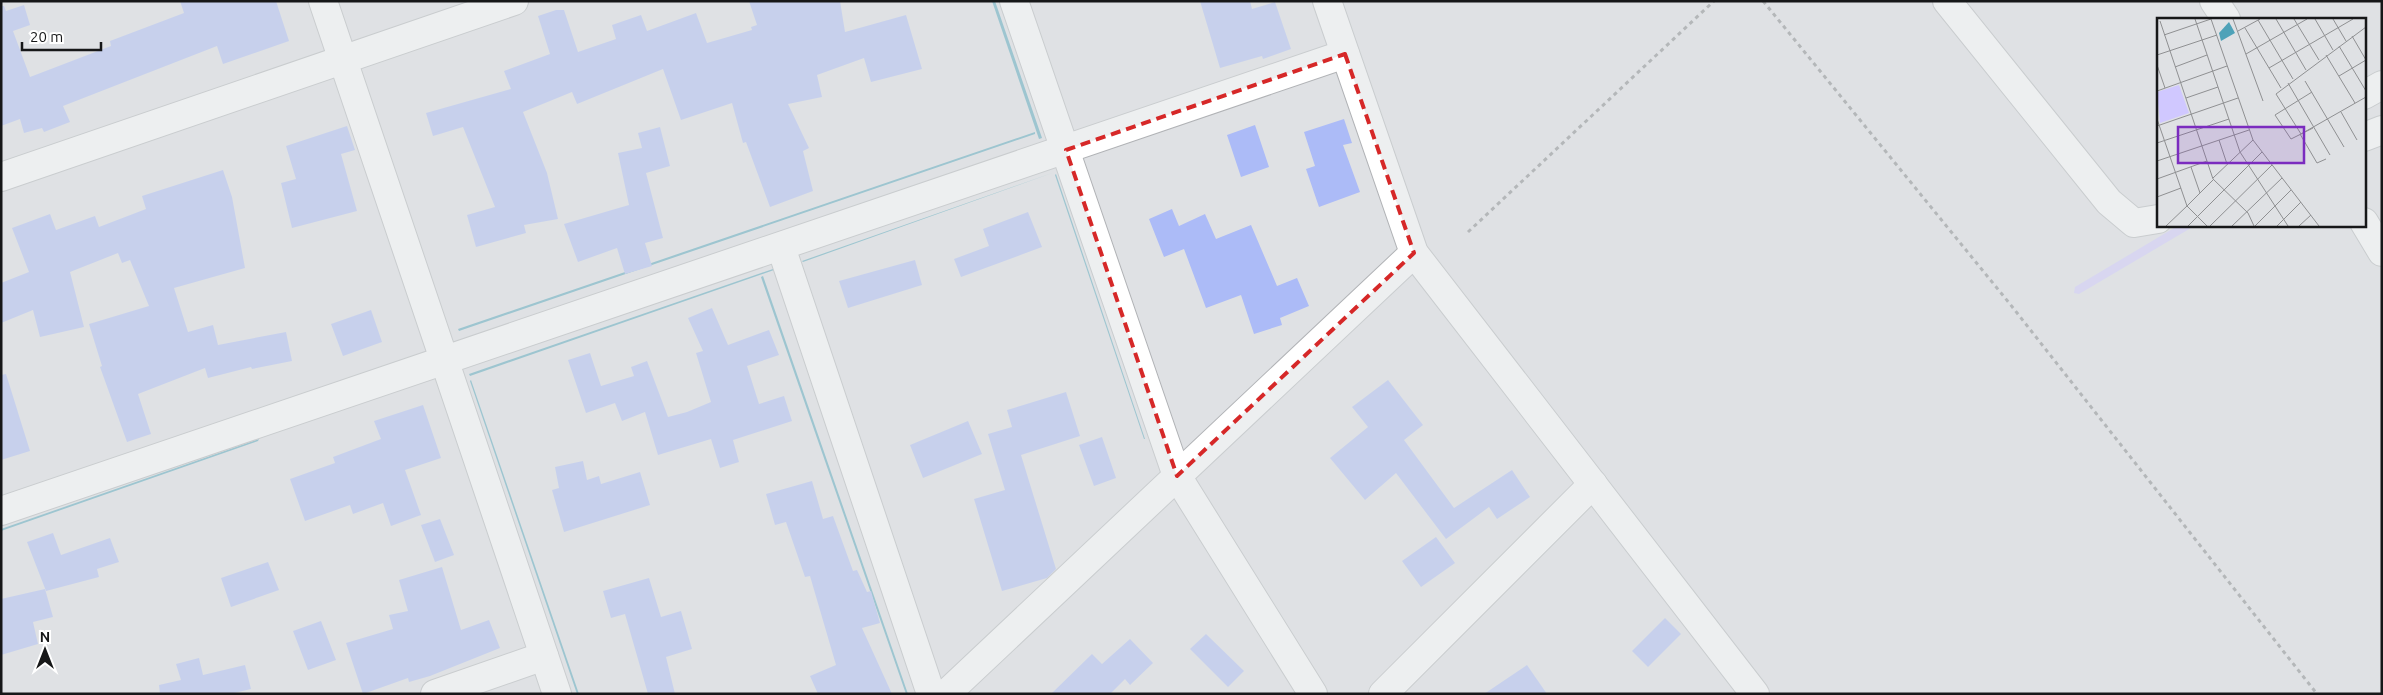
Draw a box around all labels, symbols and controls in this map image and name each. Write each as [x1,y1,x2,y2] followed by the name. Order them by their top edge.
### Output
[2157,18,2366,226] inset map
[22,20,101,52] scale bar
[30,28,63,45] text: 20 m
[20,625,70,675] north arrow
[40,629,50,645] text: N

